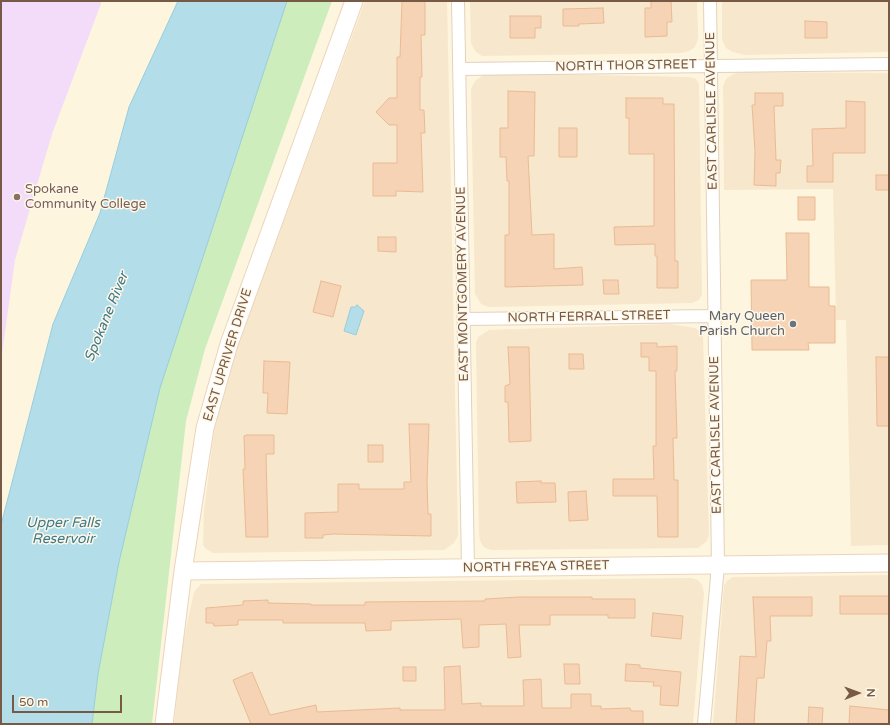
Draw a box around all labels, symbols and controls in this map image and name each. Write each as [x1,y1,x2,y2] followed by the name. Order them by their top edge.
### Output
[703,32,721,190] street label: EAST CARLISLE AVENUE
[555,57,697,75] street label: NORTH THOR STREET
[25,182,146,213] place label: Spokane Community College
[453,186,473,382] street label: EAST MONTGOMERY AVENUE
[12,192,22,202] marker: Spokane Community College
[81,270,133,364] water label: Spokane River
[200,287,256,423] street label: EAST UPRIVER DRIVE
[507,308,671,326] street label: NORTH FERRALL STREET
[699,309,785,340] place label: Mary Queen Parish Church
[788,319,798,329] marker: Mary Queen Parish Church
[707,356,725,514] street label: EAST CARLISLE AVENUE
[26,515,100,548] water label: Upper Falls Reservoir
[463,558,609,576] street label: NORTH FREYA STREET
[838,673,878,713] north arrow
[14,687,124,713] scale bar
[864,688,877,697] text: N
[19,695,48,709] text: 50 m

